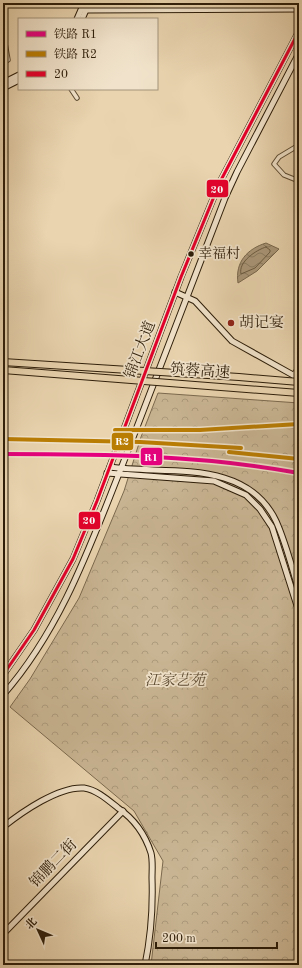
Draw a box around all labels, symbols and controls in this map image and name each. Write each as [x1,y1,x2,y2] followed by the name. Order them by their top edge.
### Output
[18,18,158,90] legend
[54,27,97,41] text: 铁路 R1
[54,47,97,61] text: 铁路 R2
[54,69,68,81] text: 20
[206,179,229,198] line badge: 20
[211,185,223,196] text: 20
[198,246,240,261] place label: 幸福村
[186,249,196,259] marker: 幸福村
[239,314,284,331] place label: 胡记宴
[226,318,236,328] marker: 胡记宴
[121,319,159,381] street label: 锦江大道
[170,360,231,382] street label: 筑蓉高速
[111,432,134,451] line badge: R2
[115,437,129,448] text: R2
[140,447,163,466] line badge: R1
[144,453,158,464] text: R1
[78,511,101,530] line badge: 20
[83,516,95,527] text: 20
[145,672,207,689] park label: 江家艺苑
[26,836,80,891] street label: 锦鹏二街
[18,910,58,950] north arrow
[23,916,40,932] text: 北
[156,924,277,950] scale bar
[162,933,196,945] text: 200 m

